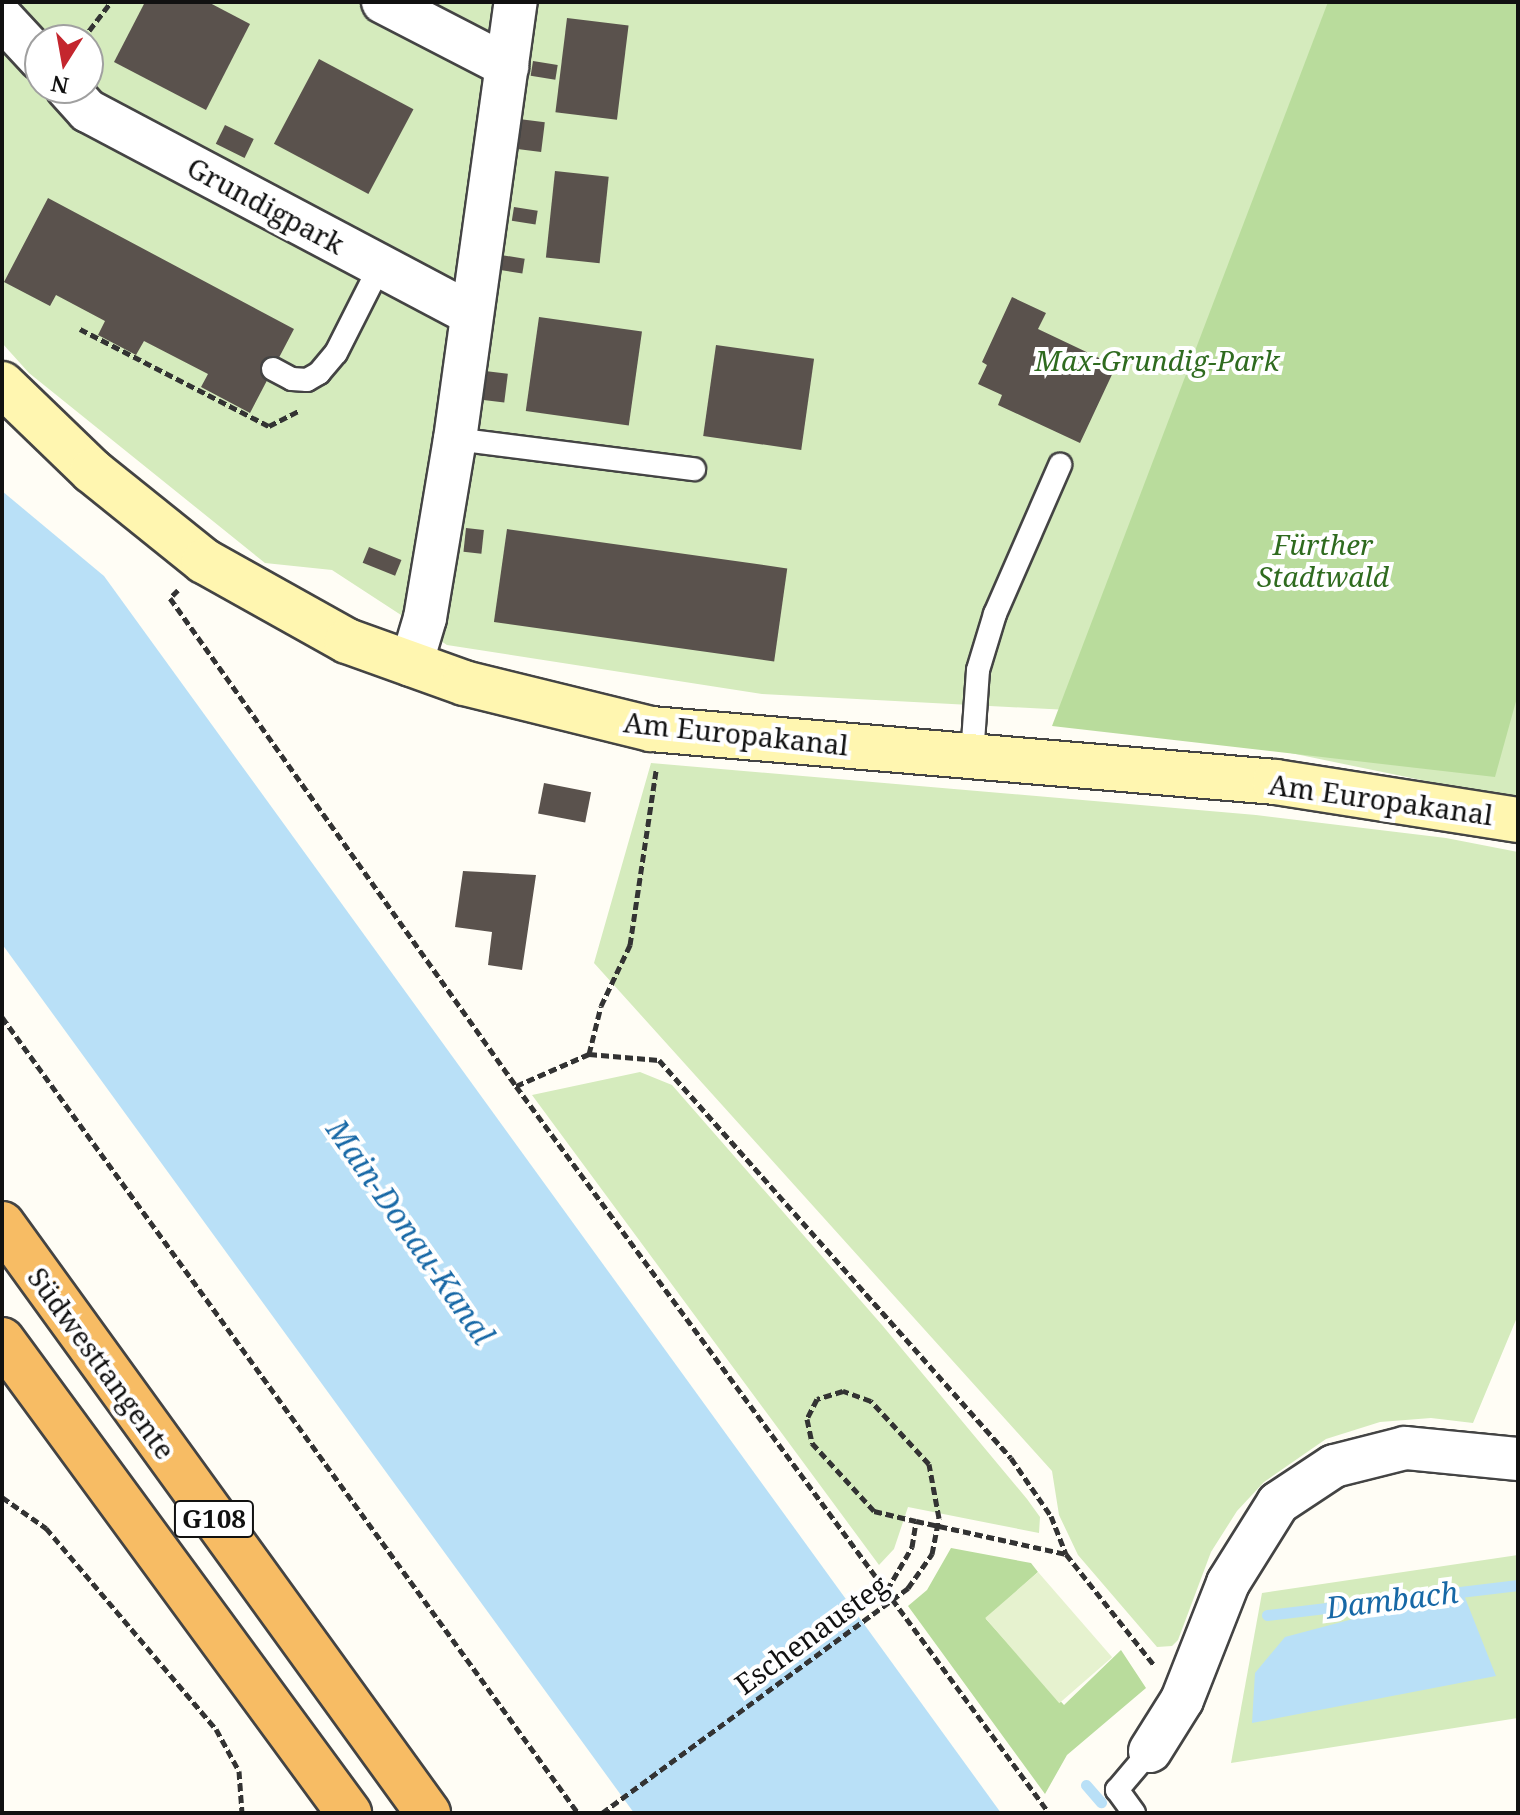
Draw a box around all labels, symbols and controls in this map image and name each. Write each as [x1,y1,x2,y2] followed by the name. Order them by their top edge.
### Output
[24,24,104,104] north arrow
[48,69,71,102] text: N
[182,150,350,260] street label: Grundigpark
[1035,343,1279,377] park label: Max-Grundig-Park
[1257,527,1389,593] park label: Fürther Stadtwald
[622,704,850,762] street label: Am Europakanal
[1267,767,1495,831] street label: Am Europakanal
[319,1113,501,1351] water label: Main-Donau-Kanal
[21,1261,183,1465] street label: Südwesttangente
[172,1497,256,1541] road number: G108
[728,1567,894,1701] street label: Eschenausteg
[1324,1574,1460,1626] water label: Dambach

